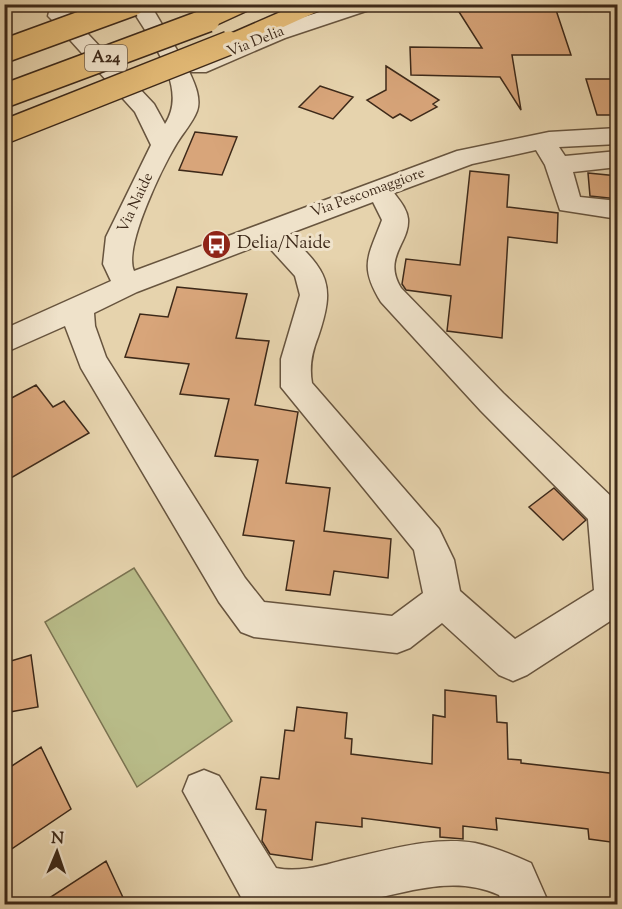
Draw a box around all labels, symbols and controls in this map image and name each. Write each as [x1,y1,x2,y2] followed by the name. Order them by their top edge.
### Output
[224,21,288,63] street label: Via Delia
[85,45,127,71] road number: A24
[308,163,428,223] street label: Via Pescomaggiore
[113,170,159,236] street label: Via Naide
[200,228,232,260] bus stop icon: Delia/Naide
[237,231,331,257] place label: Delia/Naide
[27,822,87,882] north arrow
[51,828,64,851] text: N

